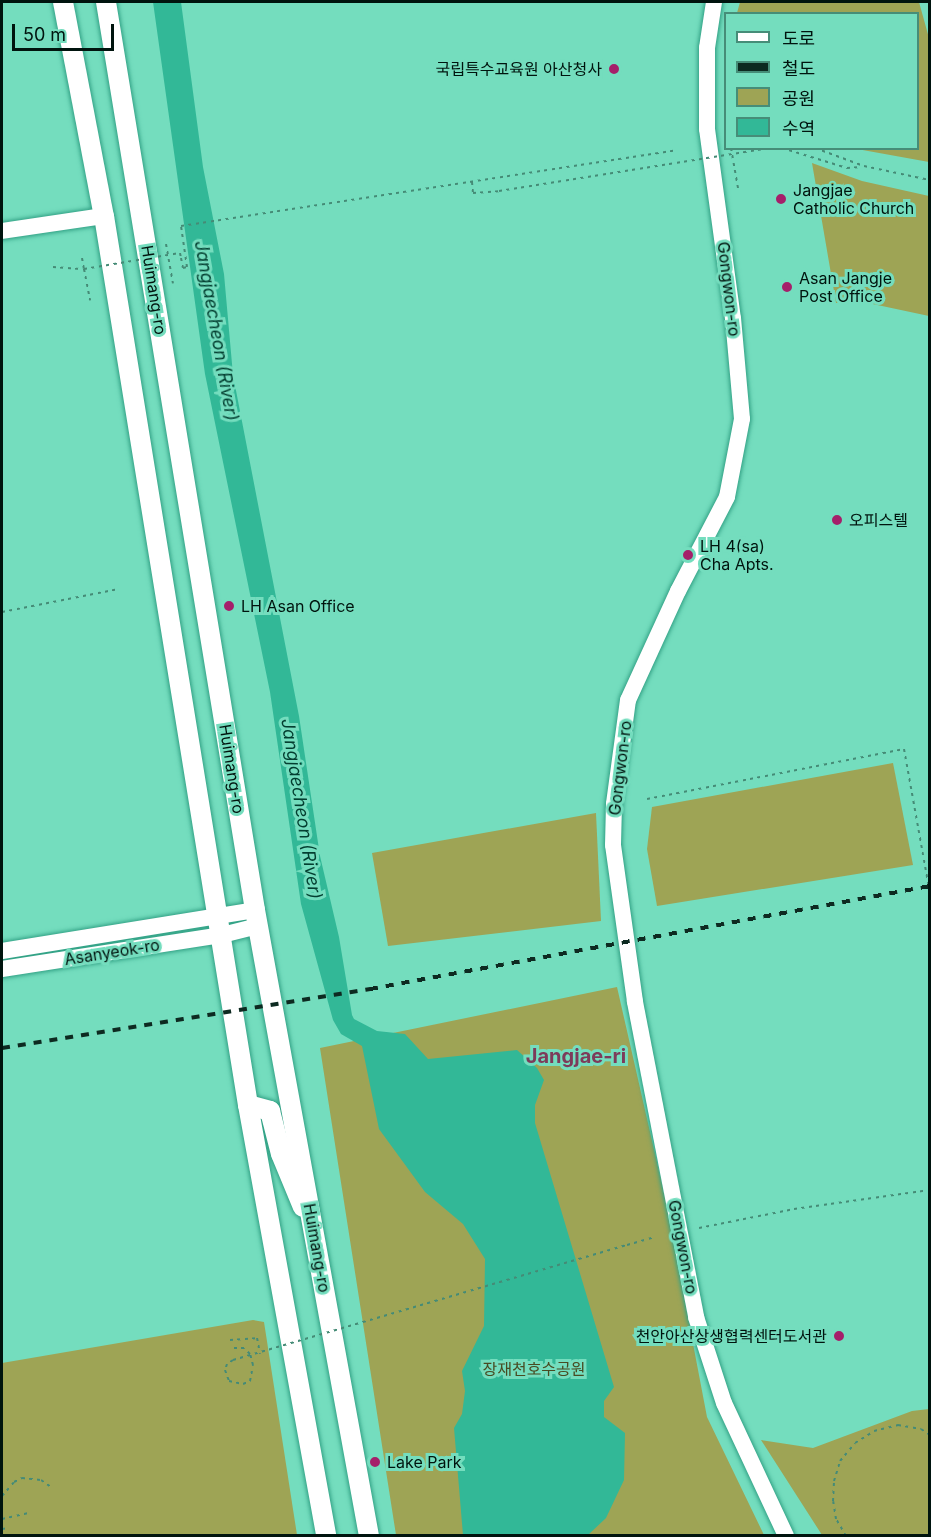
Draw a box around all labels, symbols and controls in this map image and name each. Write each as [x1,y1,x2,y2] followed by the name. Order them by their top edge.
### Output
[15,12,117,50] scale bar
[724,12,919,150] legend
[23,24,66,45] text: 50 m
[782,28,815,49] text: 도로
[782,58,815,79] text: 철도
[436,59,602,79] place label: 국립특수교육원 아산청사
[607,62,621,76] marker: 국립특수교육원 아산청사
[782,88,815,109] text: 공원
[782,118,815,139] text: 수역
[793,180,914,218] place label: Jangjae Catholic Church
[774,192,788,206] marker: Jangjae Catholic Church
[190,239,242,423] water label: Jangjaecheon (River)
[714,241,744,337] street label: Gongwon-ro
[137,244,171,336] street label: Huimang-ro
[799,268,892,306] place label: Asan Jangje Post Office
[780,280,794,294] marker: Asan Jangje Post Office
[849,510,908,530] place label: 오피스텔
[830,513,844,527] marker: 오피스텔
[700,536,774,574] place label: LH 4(sa) Cha Apts.
[681,548,695,562] marker: LH 4(sa) Cha Apts.
[241,596,355,616] place label: LH Asan Office
[222,599,236,613] marker: LH Asan Office
[276,717,326,901] water label: Jangjaecheon (River)
[605,720,635,816] street label: Gongwon-ro
[215,723,249,815] street label: Huimang-ro
[63,935,161,969] street label: Asanyeok-ro
[526,1044,626,1068] district label: Jangjae-ri
[664,1198,702,1296] street label: Gongwon-ro
[300,1202,334,1294] street label: Huimang-ro
[636,1326,827,1346] place label: 천안아산상생협력센터도서관
[832,1329,846,1343] marker: 천안아산상생협력센터도서관
[482,1359,586,1379] park label: 장재천호수공원
[387,1452,462,1472] place label: Lake Park
[368,1455,382,1469] marker: Lake Park

